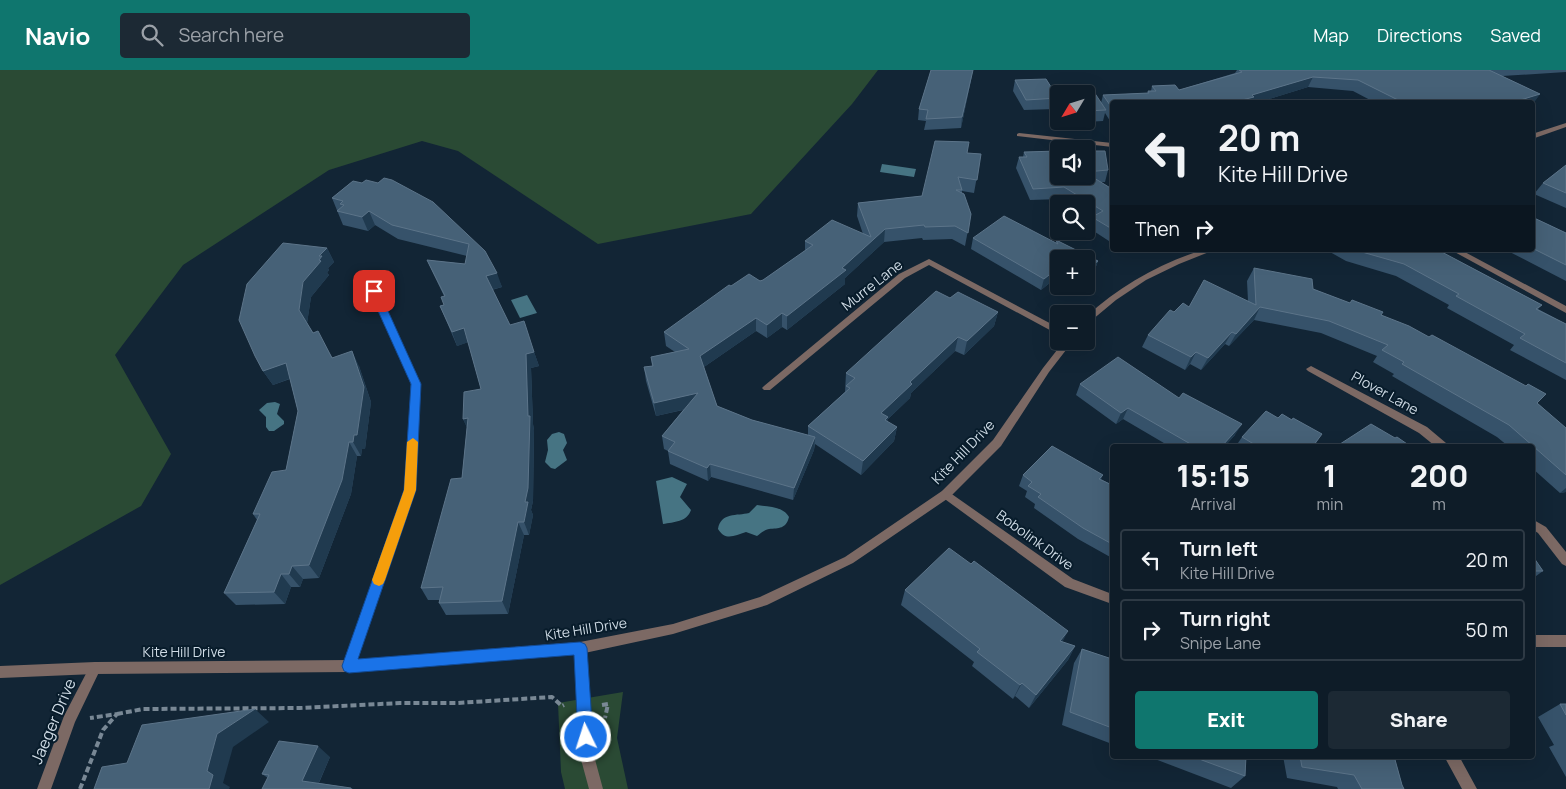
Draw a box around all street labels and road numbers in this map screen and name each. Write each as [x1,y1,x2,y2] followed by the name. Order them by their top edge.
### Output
[837,255,906,314] street label: Murre Lane
[1348,366,1422,419] street label: Plover Lane
[927,415,998,488] street label: Kite Hill Drive
[993,505,1078,574] street label: Bobolink Drive
[544,613,628,644] street label: Kite Hill Drive
[143,642,225,661] street label: Kite Hill Drive
[25,675,81,767] street label: Jaeger Drive

